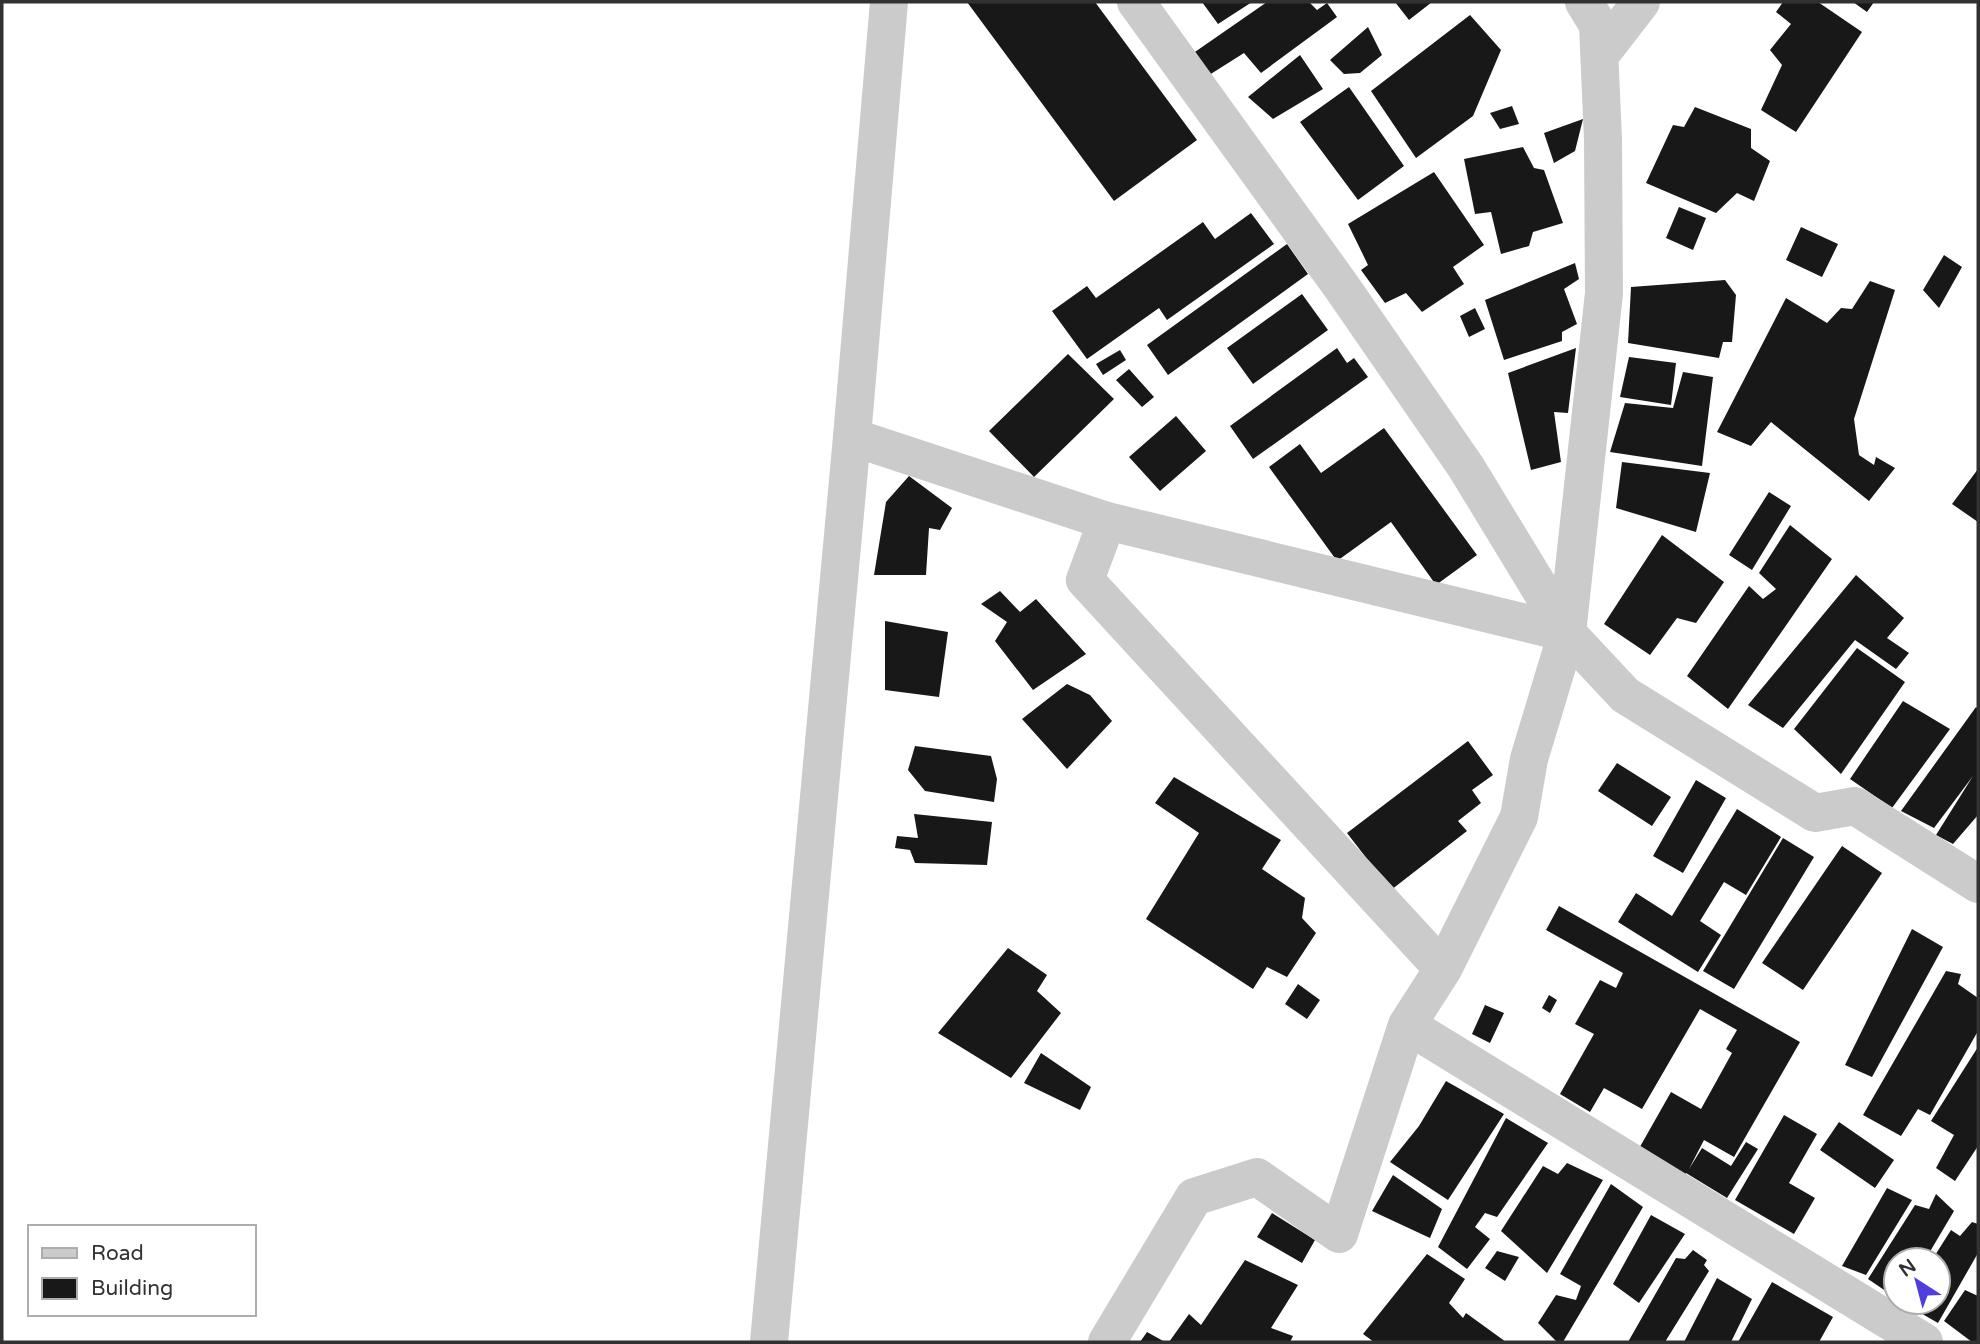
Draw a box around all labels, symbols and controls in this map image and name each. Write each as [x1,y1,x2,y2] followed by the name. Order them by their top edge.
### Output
[28,1225,256,1316] legend
[91,1241,144,1266] text: Road
[1882,1246,1952,1316] north arrow
[1895,1255,1920,1281] text: N
[91,1276,173,1301] text: Building

